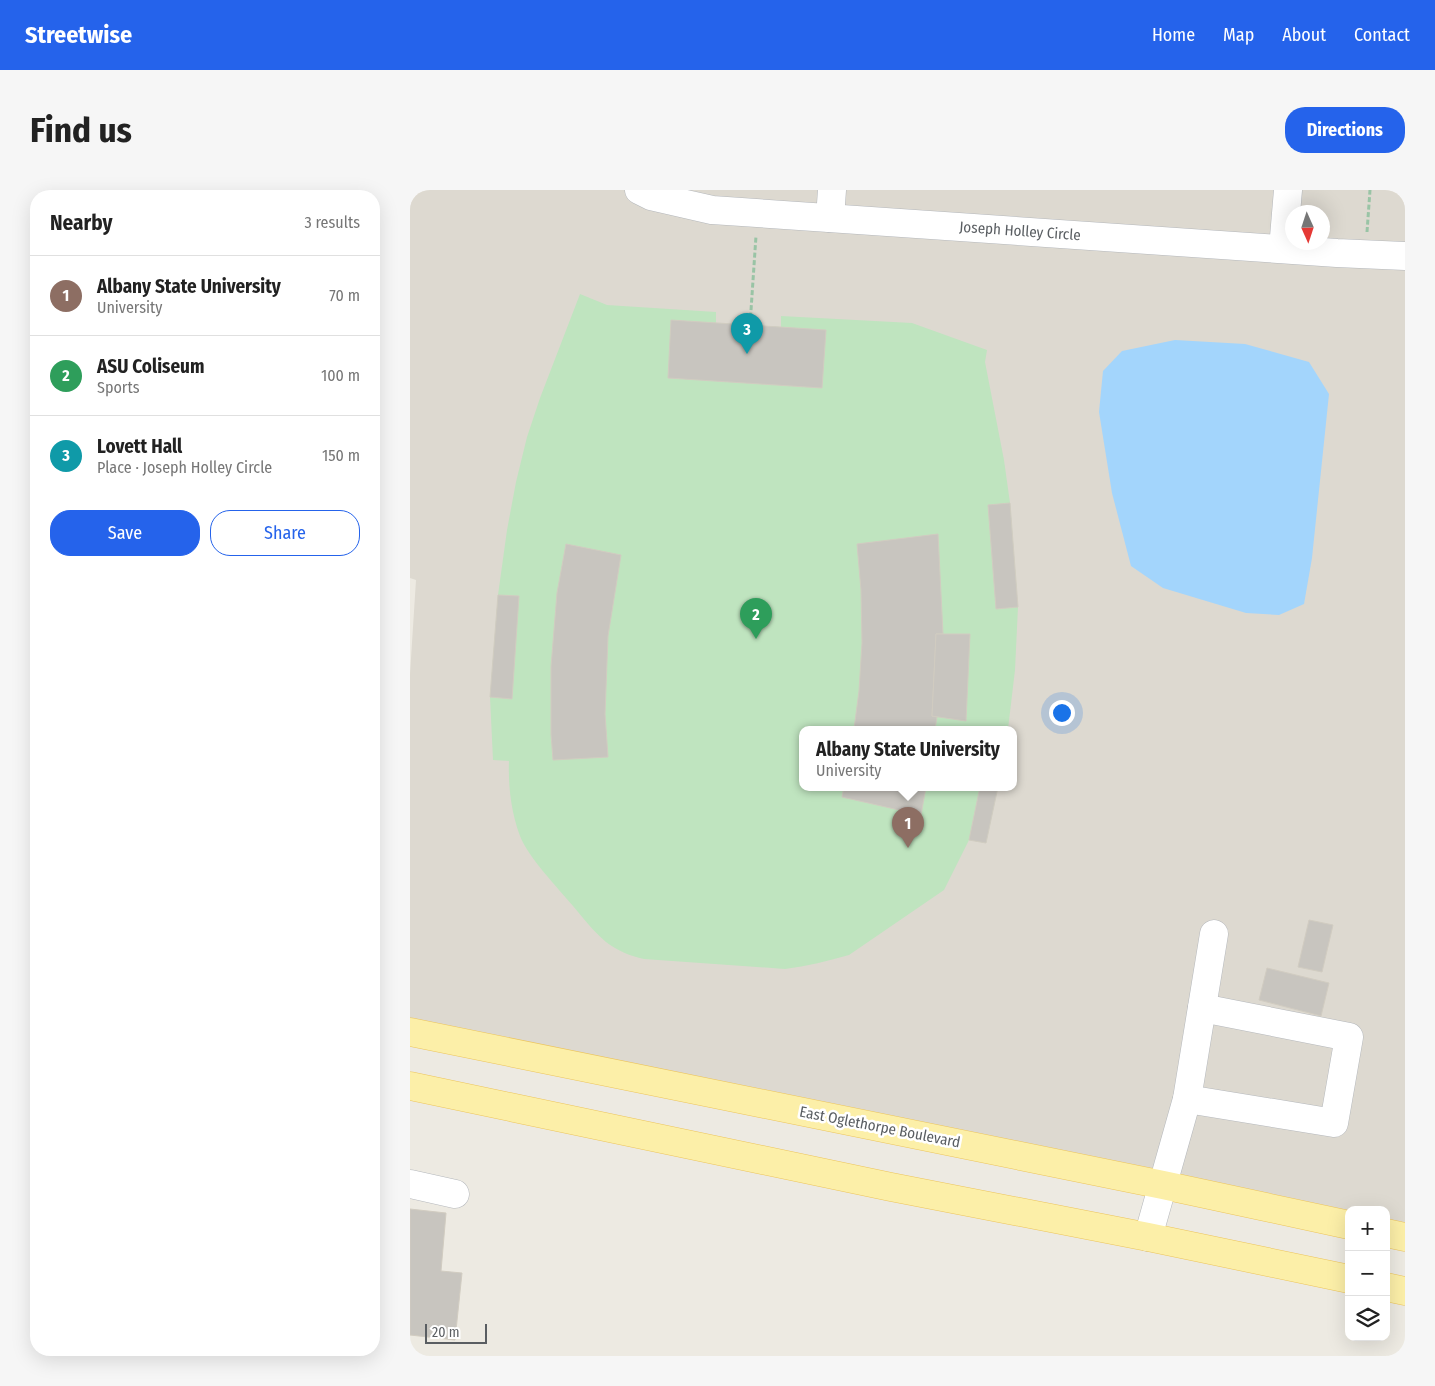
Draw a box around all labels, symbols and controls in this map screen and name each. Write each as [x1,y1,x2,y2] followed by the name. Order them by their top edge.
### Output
[25,21,132,49] text: Streetwise
[1152,24,1195,46] text: Home
[1223,24,1254,46] text: Map
[1282,24,1326,46] text: About
[1354,24,1410,46] text: Contact
[1285,107,1405,153] button: Directions
[30,109,132,151] text: Find us
[1285,205,1330,250] north arrow
[50,210,112,236] text: Nearby
[304,213,360,232] text: 3 results
[959,218,1081,244] street label: Joseph Holley Circle
[97,275,281,298] text: Albany State University
[63,286,69,305] text: 1
[329,286,360,305] text: 70 m
[97,298,162,317] text: University
[731,313,763,354] pin: 3
[97,355,204,378] text: ASU Coliseum
[62,366,70,385] text: 2
[321,366,360,385] text: 100 m
[97,378,140,397] text: Sports
[97,435,182,458] text: Lovett Hall
[62,446,70,465] text: 3
[322,446,360,465] text: 150 m
[97,458,272,477] text: Place · Joseph Holley Circle
[50,510,200,556] button: Save
[210,510,360,556] button: Share
[740,598,772,639] pin: 2
[1049,700,1075,726] your location
[799,726,1017,791] popup
[816,738,1000,761] text: Albany State University
[816,761,881,780] text: University
[892,807,924,848] pin: 1
[798,1103,962,1151] street label: East Oglethorpe Boulevard
[1345,1206,1390,1341] map controls
[1345,1206,1390,1251] button: +
[1345,1251,1390,1296] button: −
[1345,1296,1390,1341] button: layers
[425,1321,488,1344] scale bar
[432,1324,460,1341] text: 20 m

